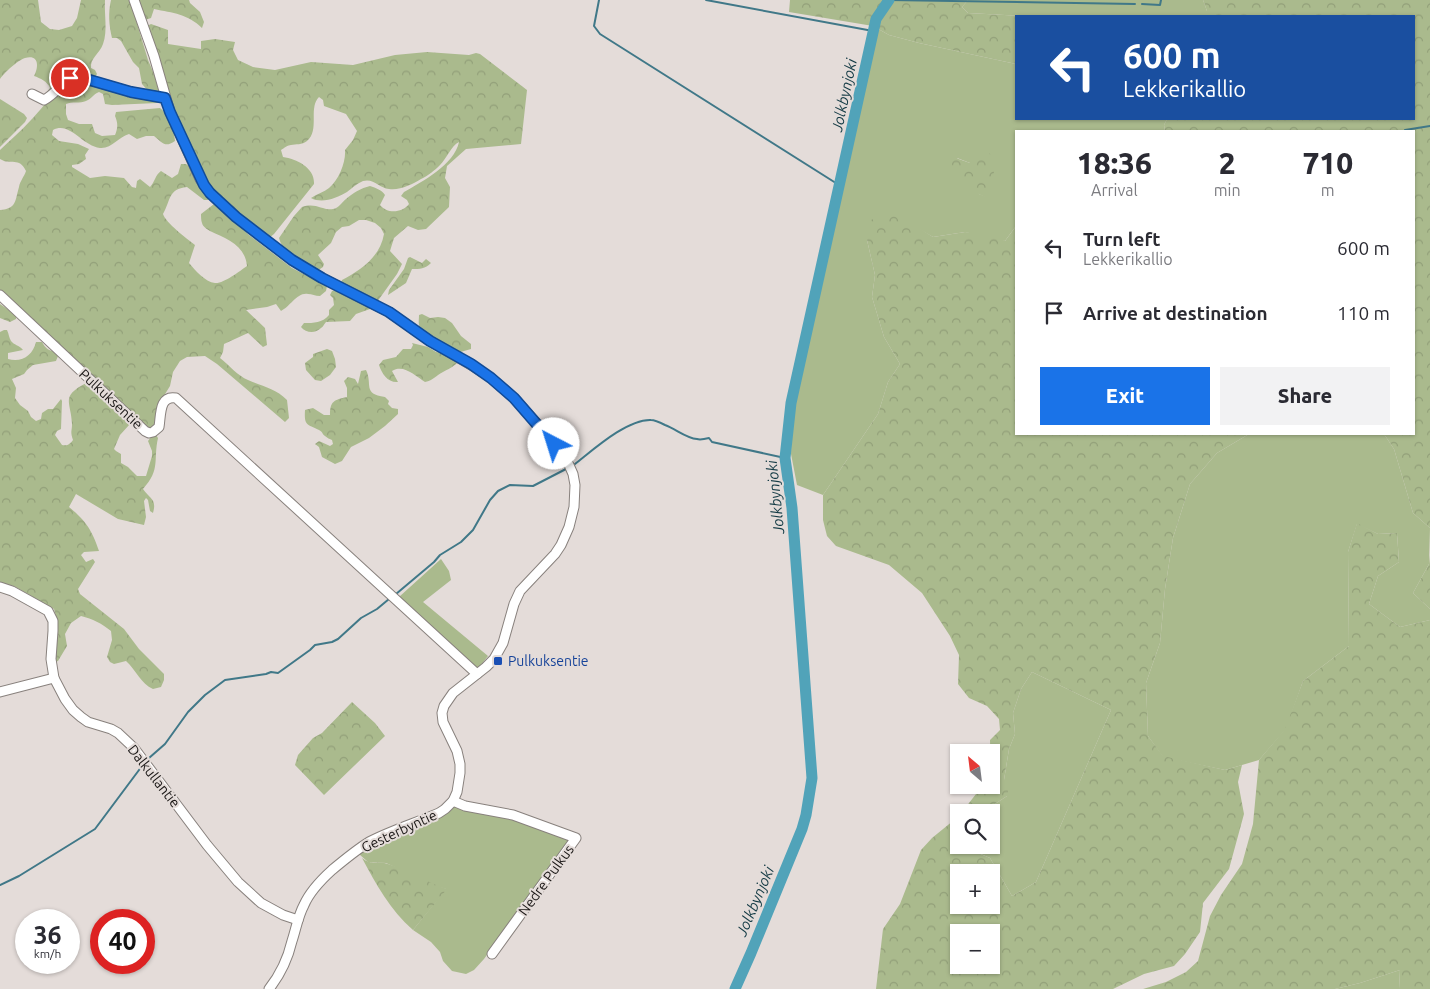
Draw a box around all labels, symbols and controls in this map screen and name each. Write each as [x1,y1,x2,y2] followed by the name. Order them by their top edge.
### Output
[1040,35,1105,100] icon: left
[1123,35,1221,75] text: 600 m
[828,56,860,134] water label: Jolkbynjoki
[49,57,91,99] pin
[56,64,84,92] icon: arrive
[1123,76,1246,101] text: Lekkerikallio
[1077,146,1152,180] text: 18:36
[1219,146,1236,180] text: 2
[1302,146,1353,180] text: 710
[1091,181,1138,199] text: Arrival
[1214,181,1241,199] text: min
[1321,181,1335,199] text: m
[1083,228,1161,250] text: Turn left
[1040,234,1068,262] icon: left
[1337,237,1390,259] text: 600 m
[1083,250,1173,268] text: Lekkerikallio
[1040,299,1068,327] icon: arrive
[1083,302,1268,324] text: Arrive at destination
[1337,302,1390,324] text: 110 m
[76,366,146,432] street label: Pulkuksentie
[1040,367,1210,425] button: Exit
[1220,367,1390,425] button: Share
[527,417,579,469] position arrow
[763,458,787,536] water label: Jolkbynjoki
[508,653,589,669] place label: Pulkuksentie
[492,655,504,667] marker: Pulkuksentie
[125,742,183,810] street label: Dalkullantie
[950,744,1000,794] north arrow
[950,744,1000,974] map controls
[950,804,1000,854] button: search
[359,807,439,855] street label: Gesterbyntie
[515,842,577,918] street label: Nedre Pulkus
[732,863,778,939] water label: Jolkbynjoki
[950,864,1000,914] button: +
[90,909,155,974] speed limit sign: 40
[33,921,62,949] text: 36
[950,924,1000,974] button: −
[34,947,61,960] text: km/h

